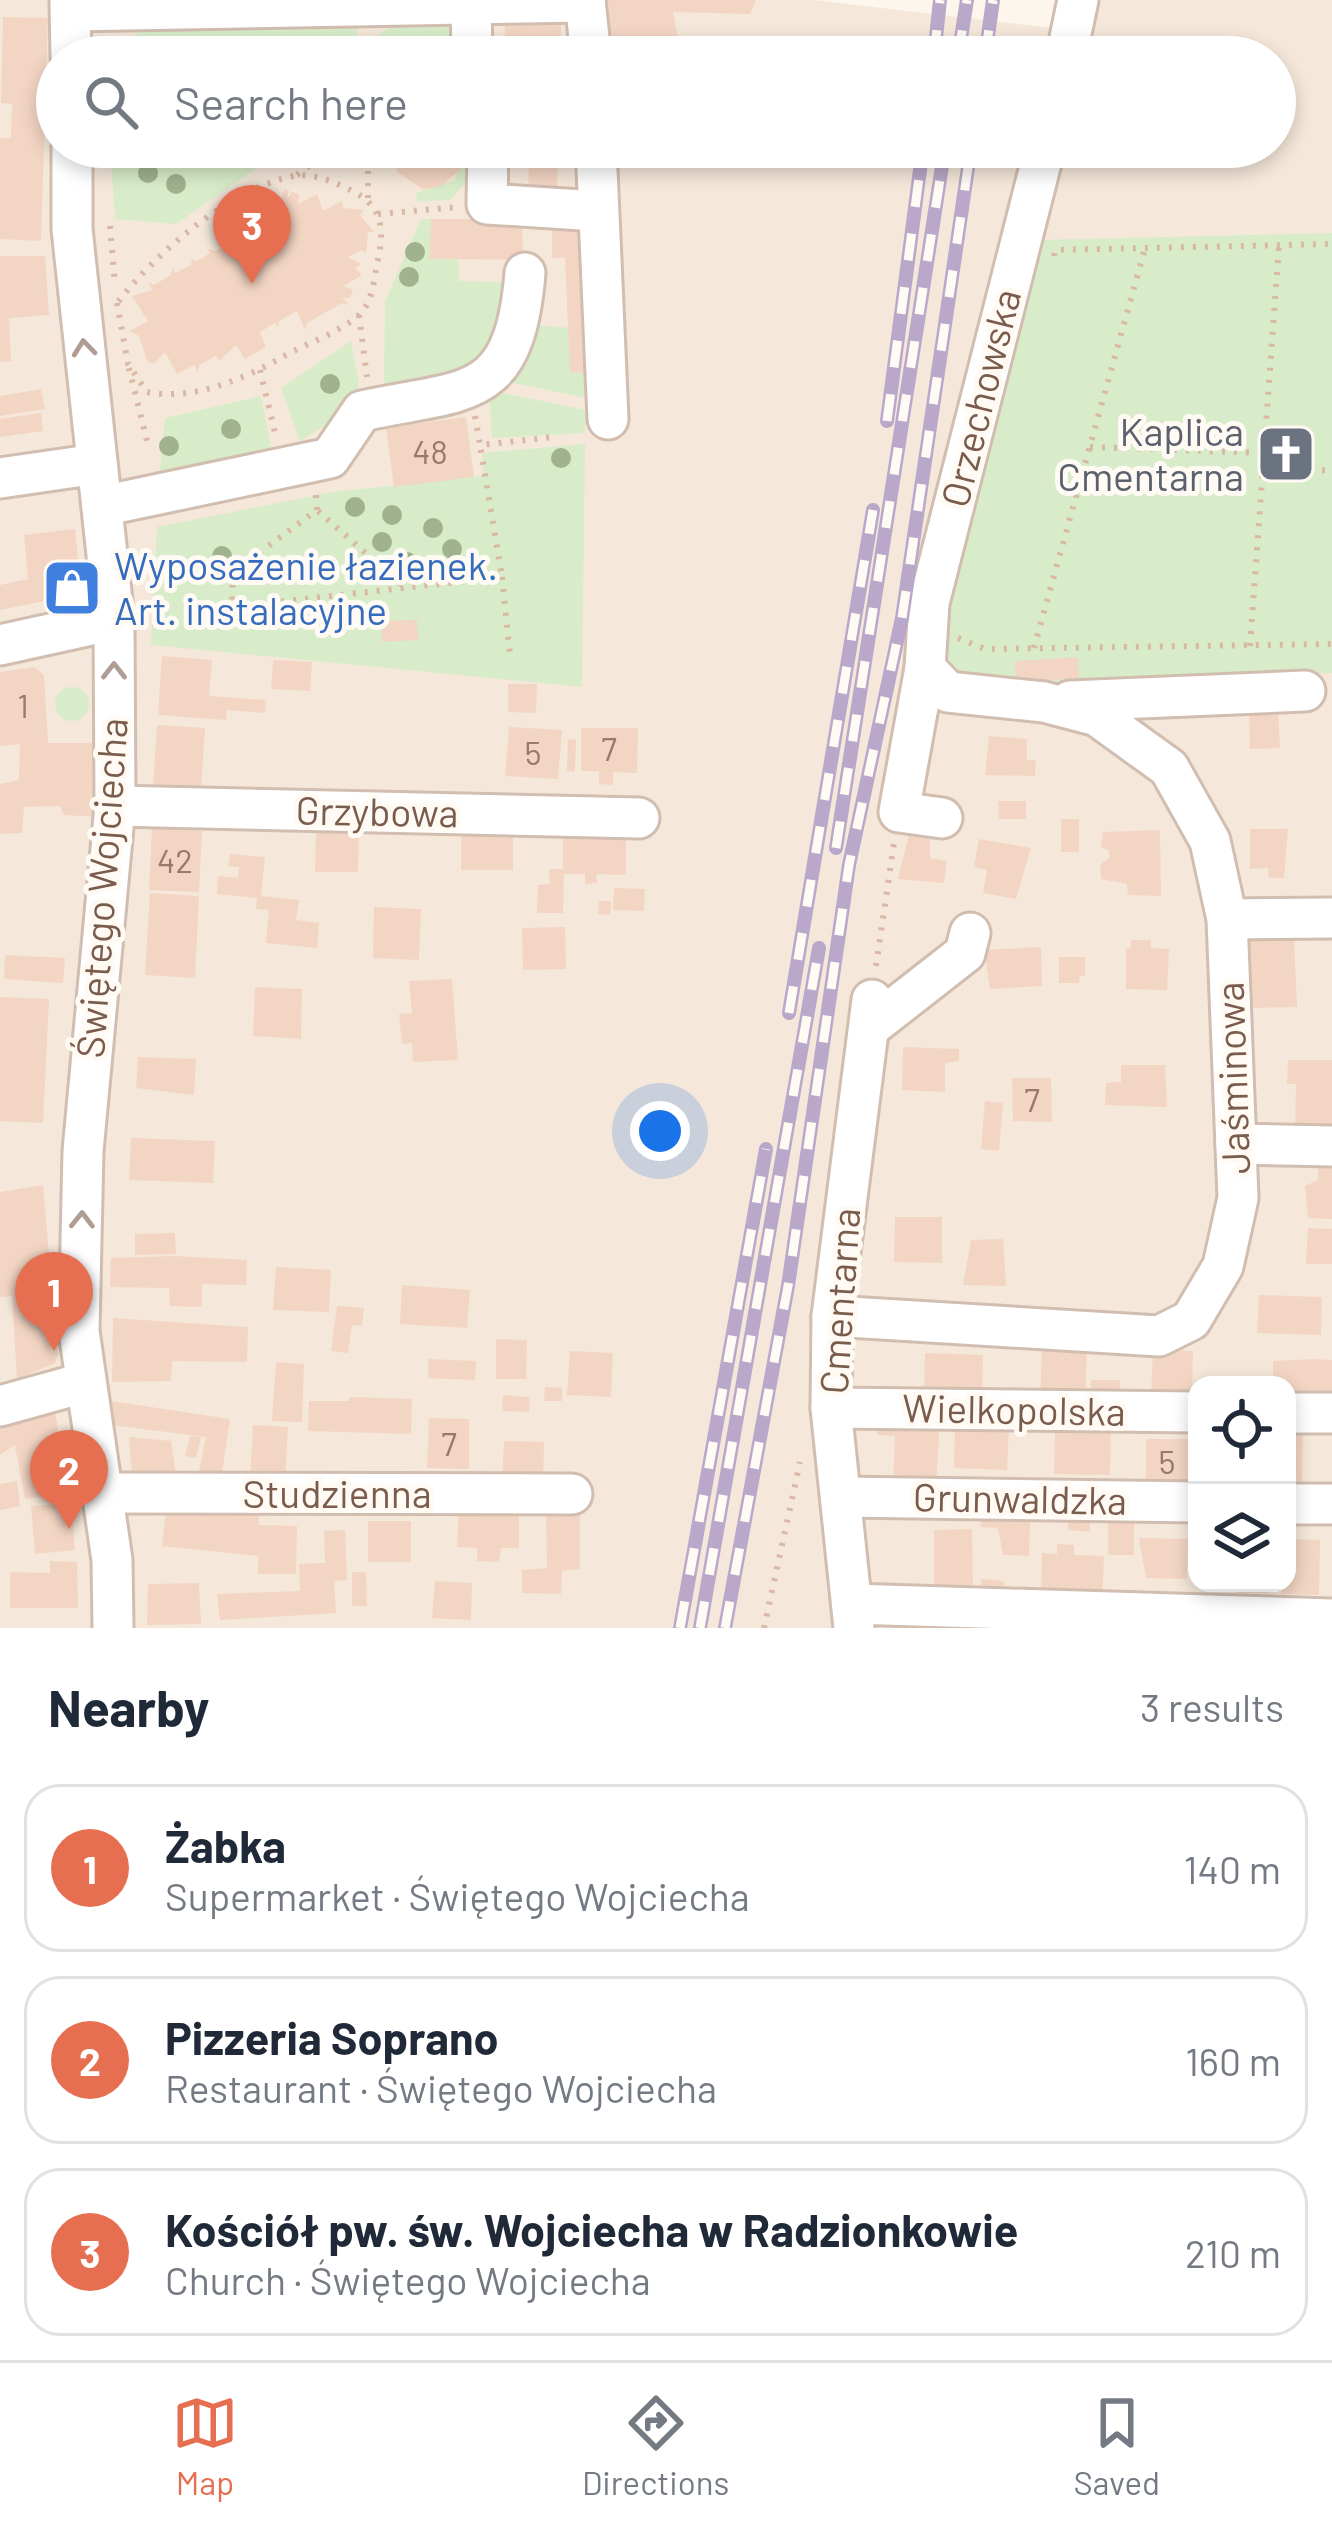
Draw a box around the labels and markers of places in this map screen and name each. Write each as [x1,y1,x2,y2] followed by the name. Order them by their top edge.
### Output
[213,185,291,284] pin: 3
[1057,407,1244,499] place label: Kaplica Cmentarna
[1255,423,1317,485] church icon: Kaplica Cmentarna
[114,541,498,633] place label: Wyposażenie łazienek. Art. instalacyjne
[41,557,103,619] shop icon: Wyposażenie łazienek. Art. instalacyjne
[15,1252,93,1351] pin: 1
[30,1430,108,1529] pin: 2

